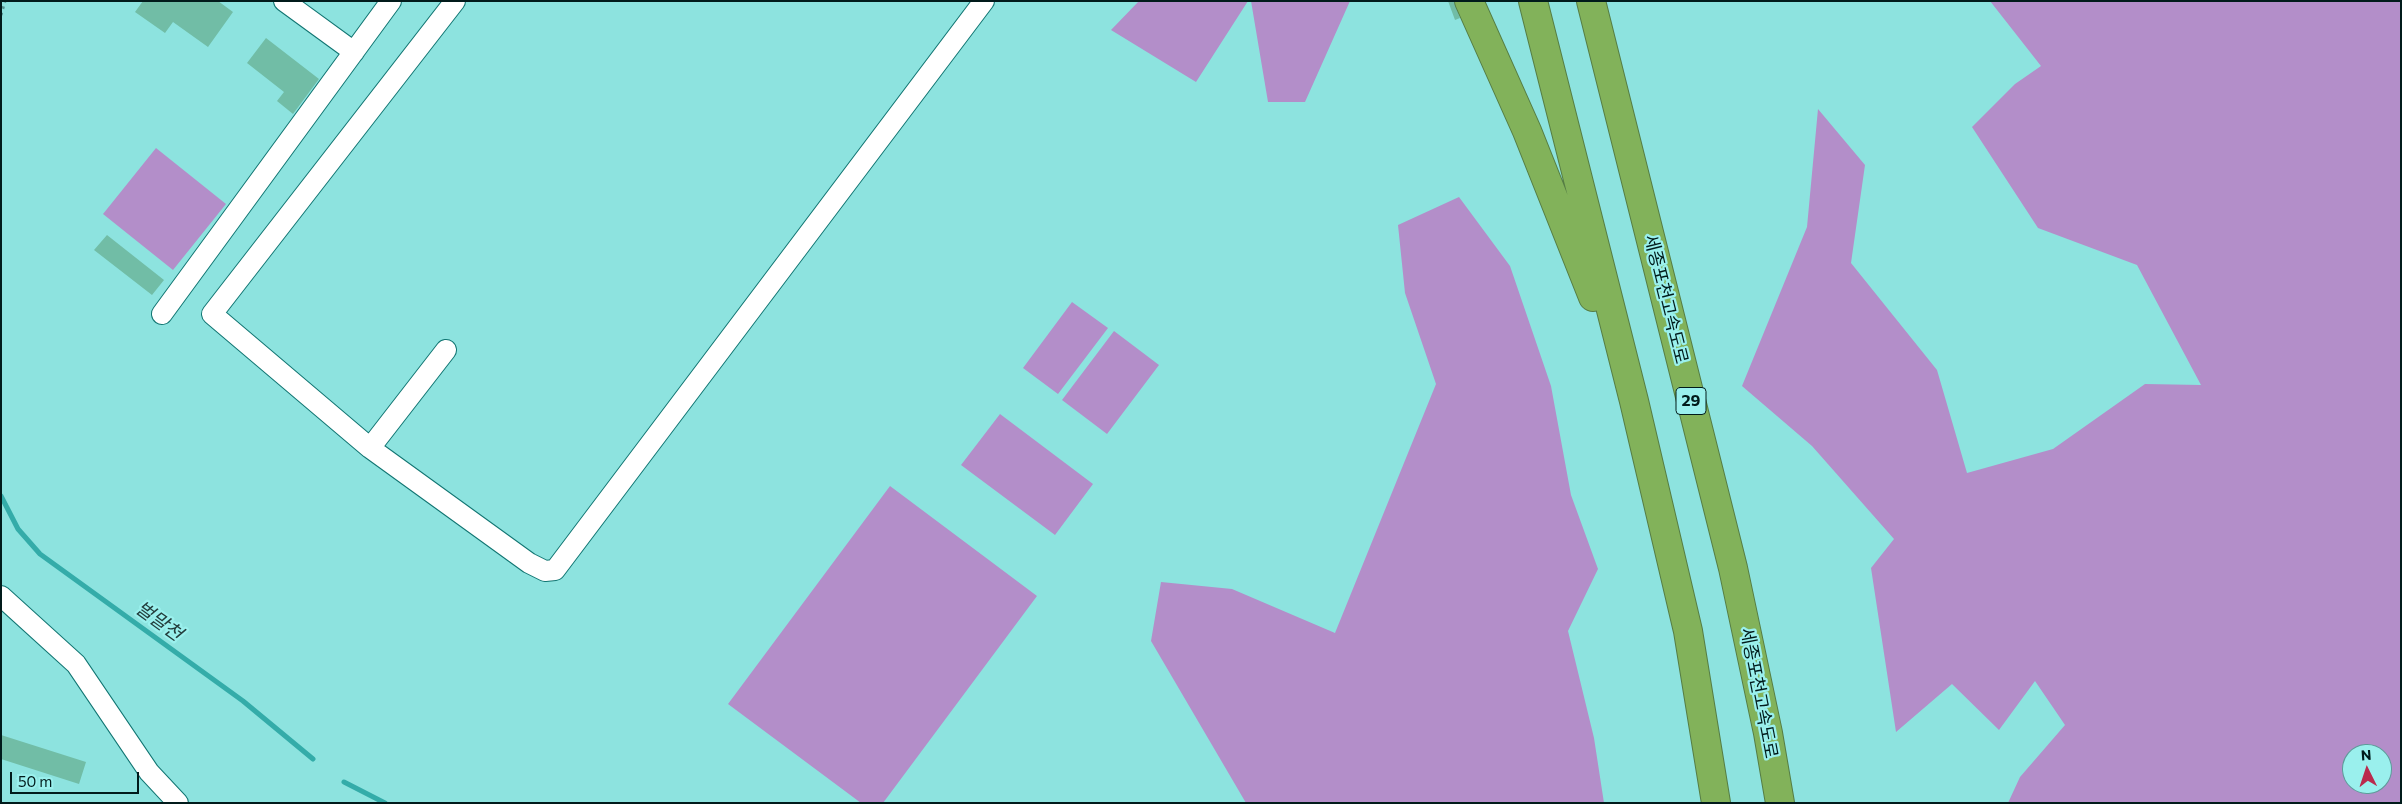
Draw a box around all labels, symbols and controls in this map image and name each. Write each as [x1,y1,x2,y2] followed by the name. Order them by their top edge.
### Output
[1639,232,1693,366] street label: 세종포천고속도로
[1676,388,1706,414] road number: 29
[131,596,187,646] water label: 벌말천
[1736,626,1782,760] street label: 세종포천고속도로
[2342,744,2392,794] north arrow
[2360,746,2372,763] text: N
[12,762,141,794] scale bar
[18,772,52,790] text: 50 m

